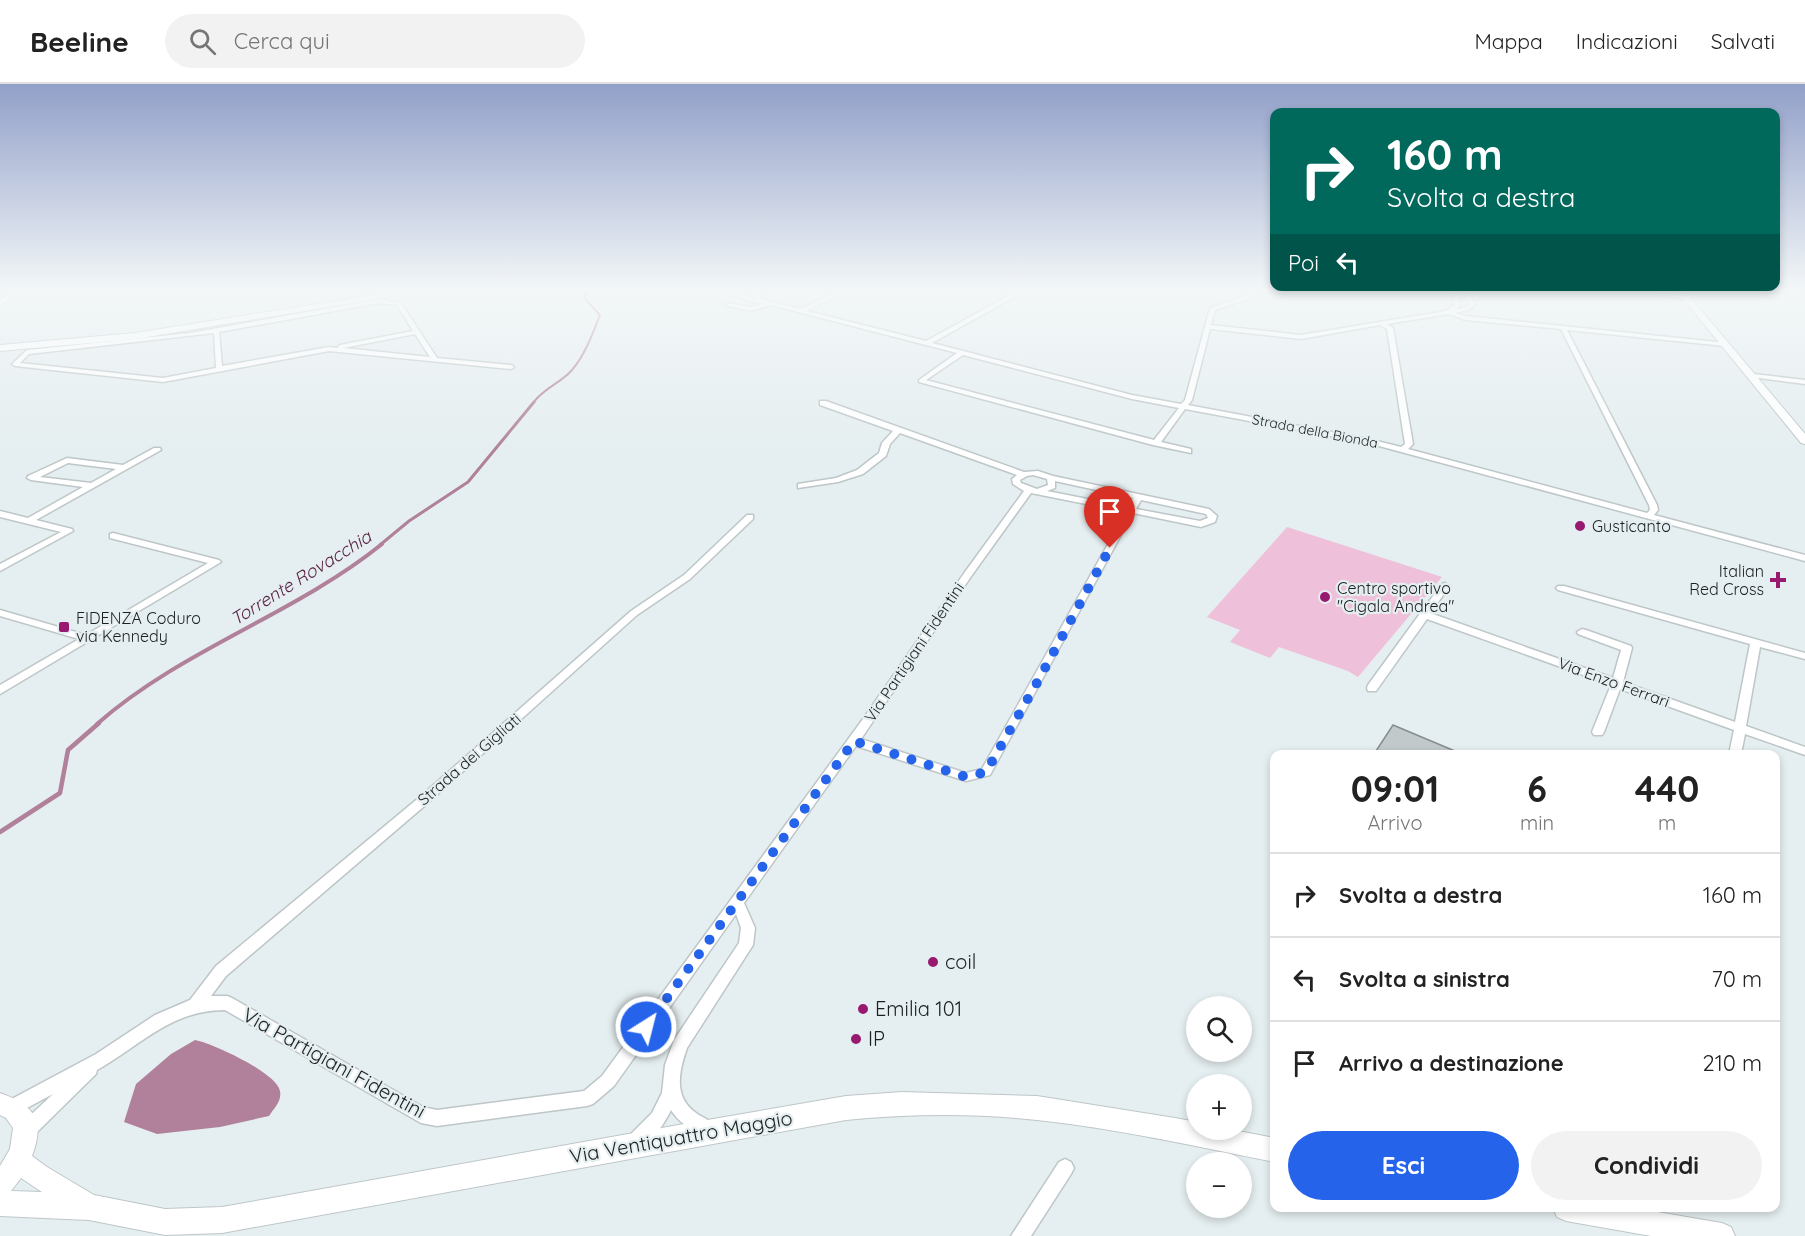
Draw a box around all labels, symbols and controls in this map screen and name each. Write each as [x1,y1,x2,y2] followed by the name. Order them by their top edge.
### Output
[165,14,585,68] search box
[30,24,129,59] text: Beeline
[186,25,219,58] icon: search
[234,27,330,55] text: Cerca qui
[1474,28,1543,54] text: Mappa
[1576,28,1678,54] text: Indicazioni
[1711,28,1775,54] text: Salvati
[1387,128,1503,181] text: 160 m
[1288,132,1366,210] icon: right
[1387,180,1575,214] text: Svolta a destra
[1331,246,1364,279] icon: left
[1288,249,1319,277] text: Poi
[1251,410,1379,452] street label: Strada della Bionda
[1084,486,1135,548] pin
[1093,495,1126,528] icon: arrive
[1592,516,1671,536] place label: Gusticanto
[1573,519,1587,533] marker: Gusticanto
[226,524,376,630] water label: Torrente Rovacchia
[1689,561,1764,599] place label: Italian Red Cross
[1769,571,1787,589] marker: Italian Red Cross
[860,578,968,726] street label: Via Partigiani Fidentini
[1337,578,1454,616] place label: Centro sportivo "Cigala Andrea"
[1318,590,1332,604] marker: Centro sportivo "Cigala Andrea"
[76,608,201,646] place label: FIDENZA Coduro via Kennedy
[57,620,71,634] marker: FIDENZA Coduro via Kennedy
[1555,653,1673,711] street label: Via Enzo Ferrari
[413,709,525,809] street label: Strada dei Gigliati
[1351,766,1439,811] text: 09:01
[1527,766,1547,811] text: 6
[1635,766,1699,811] text: 440
[1367,810,1423,835] text: Arrivo
[1520,810,1554,835] text: min
[1658,810,1676,835] text: m
[1288,879,1321,912] icon: right
[1339,881,1502,909] text: Svolta a destra
[1703,881,1762,909] text: 160 m
[945,949,976,974] place label: coil
[926,955,940,969] marker: coil
[1288,963,1321,996] icon: left
[1339,965,1510,993] text: Svolta a sinistra
[1712,965,1762,993] text: 70 m
[614,995,678,1059] position arrow
[875,996,962,1021] place label: Emilia 101
[1186,996,1252,1218] map controls
[1186,996,1252,1062] button: search
[238,1002,430,1123] street label: Via Partigiani Fidentini
[856,1002,870,1016] marker: Emilia 101
[868,1026,885,1051] place label: IP
[849,1032,863,1046] marker: IP
[1288,1047,1321,1080] icon: arrive
[1339,1049,1564,1077] text: Arrivo a destinazione
[1703,1049,1762,1077] text: 210 m
[1186,1074,1252,1140] button: +
[568,1105,794,1168] street label: Via Ventiquattro Maggio
[1288,1131,1519,1200] button: Esci
[1531,1131,1762,1200] button: Condividi
[1186,1152,1252,1218] button: −

